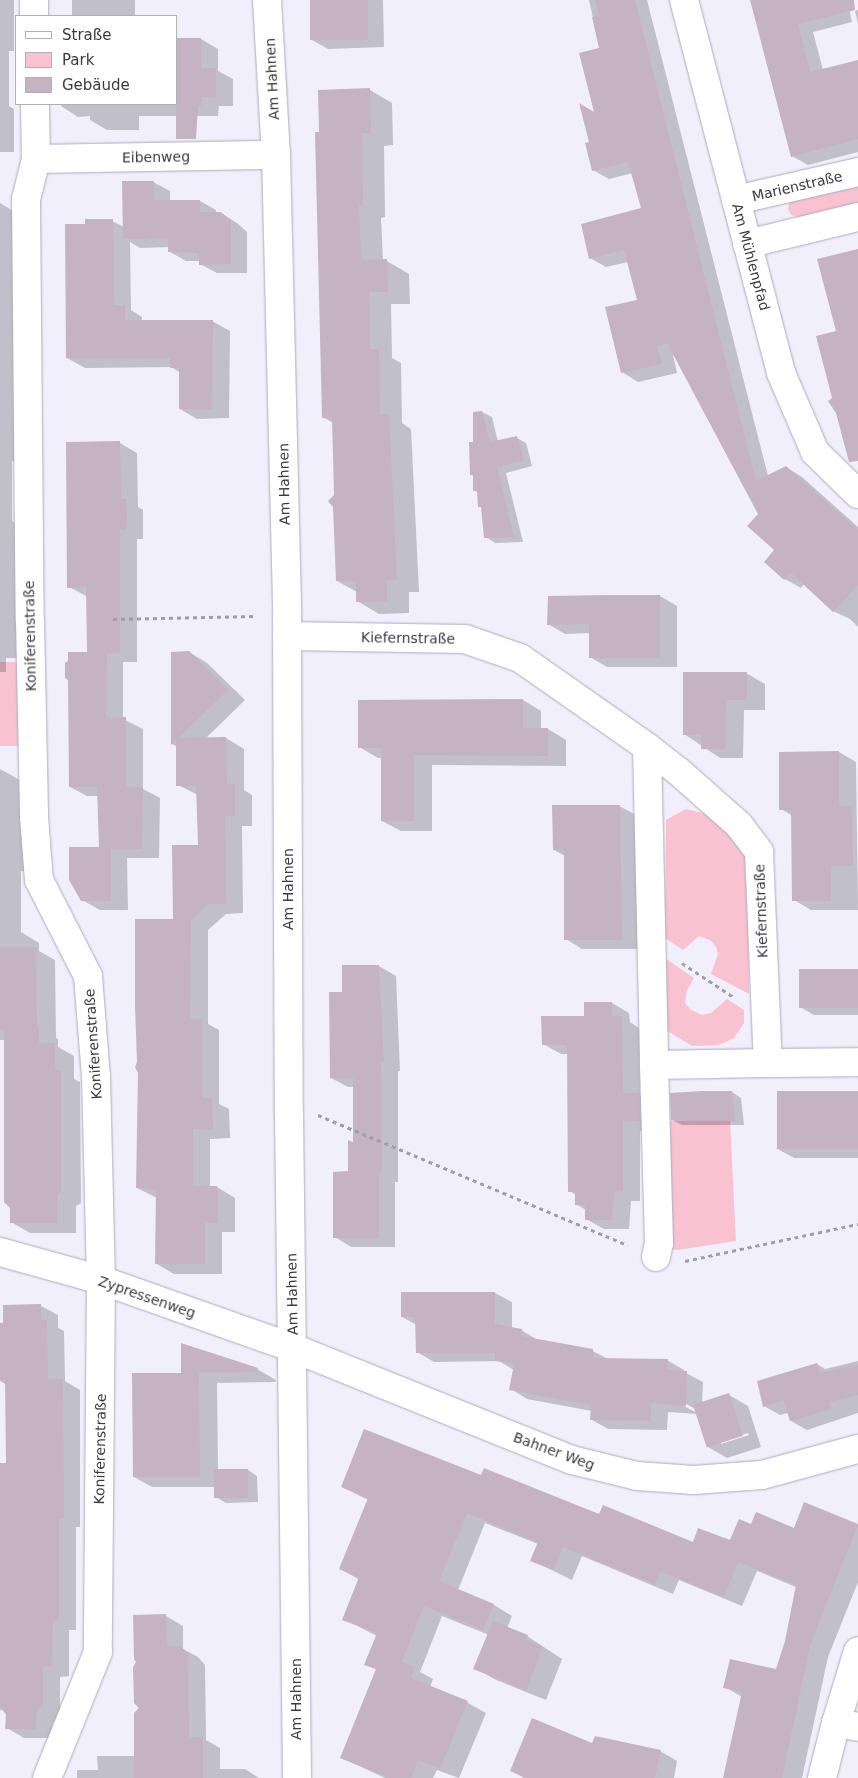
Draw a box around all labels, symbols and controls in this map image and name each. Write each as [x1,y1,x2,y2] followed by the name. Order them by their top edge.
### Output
[15,15,178,105] legend
[62,26,111,44] text: Straße
[261,38,283,120] street label: Am Hahnen
[62,51,94,69] text: Park
[62,76,130,94] text: Gebäude
[122,148,190,166] street label: Eibenweg
[750,167,844,205] street label: Marienstraße
[729,202,773,312] street label: Am Mühlenpfad
[275,443,293,525] street label: Am Hahnen
[21,580,39,692] street label: Koniferenstraße
[361,629,455,647] street label: Kiefernstraße
[280,848,296,930] street label: Am Hahnen
[751,864,771,958] street label: Kiefernstraße
[81,988,105,1100] street label: Koniferenstraße
[283,1253,301,1335] street label: Am Hahnen
[96,1272,198,1322] street label: Zypressenweg
[91,1393,109,1505] street label: Koniferenstraße
[511,1429,597,1473] street label: Bahner Weg
[288,1658,304,1740] street label: Am Hahnen

